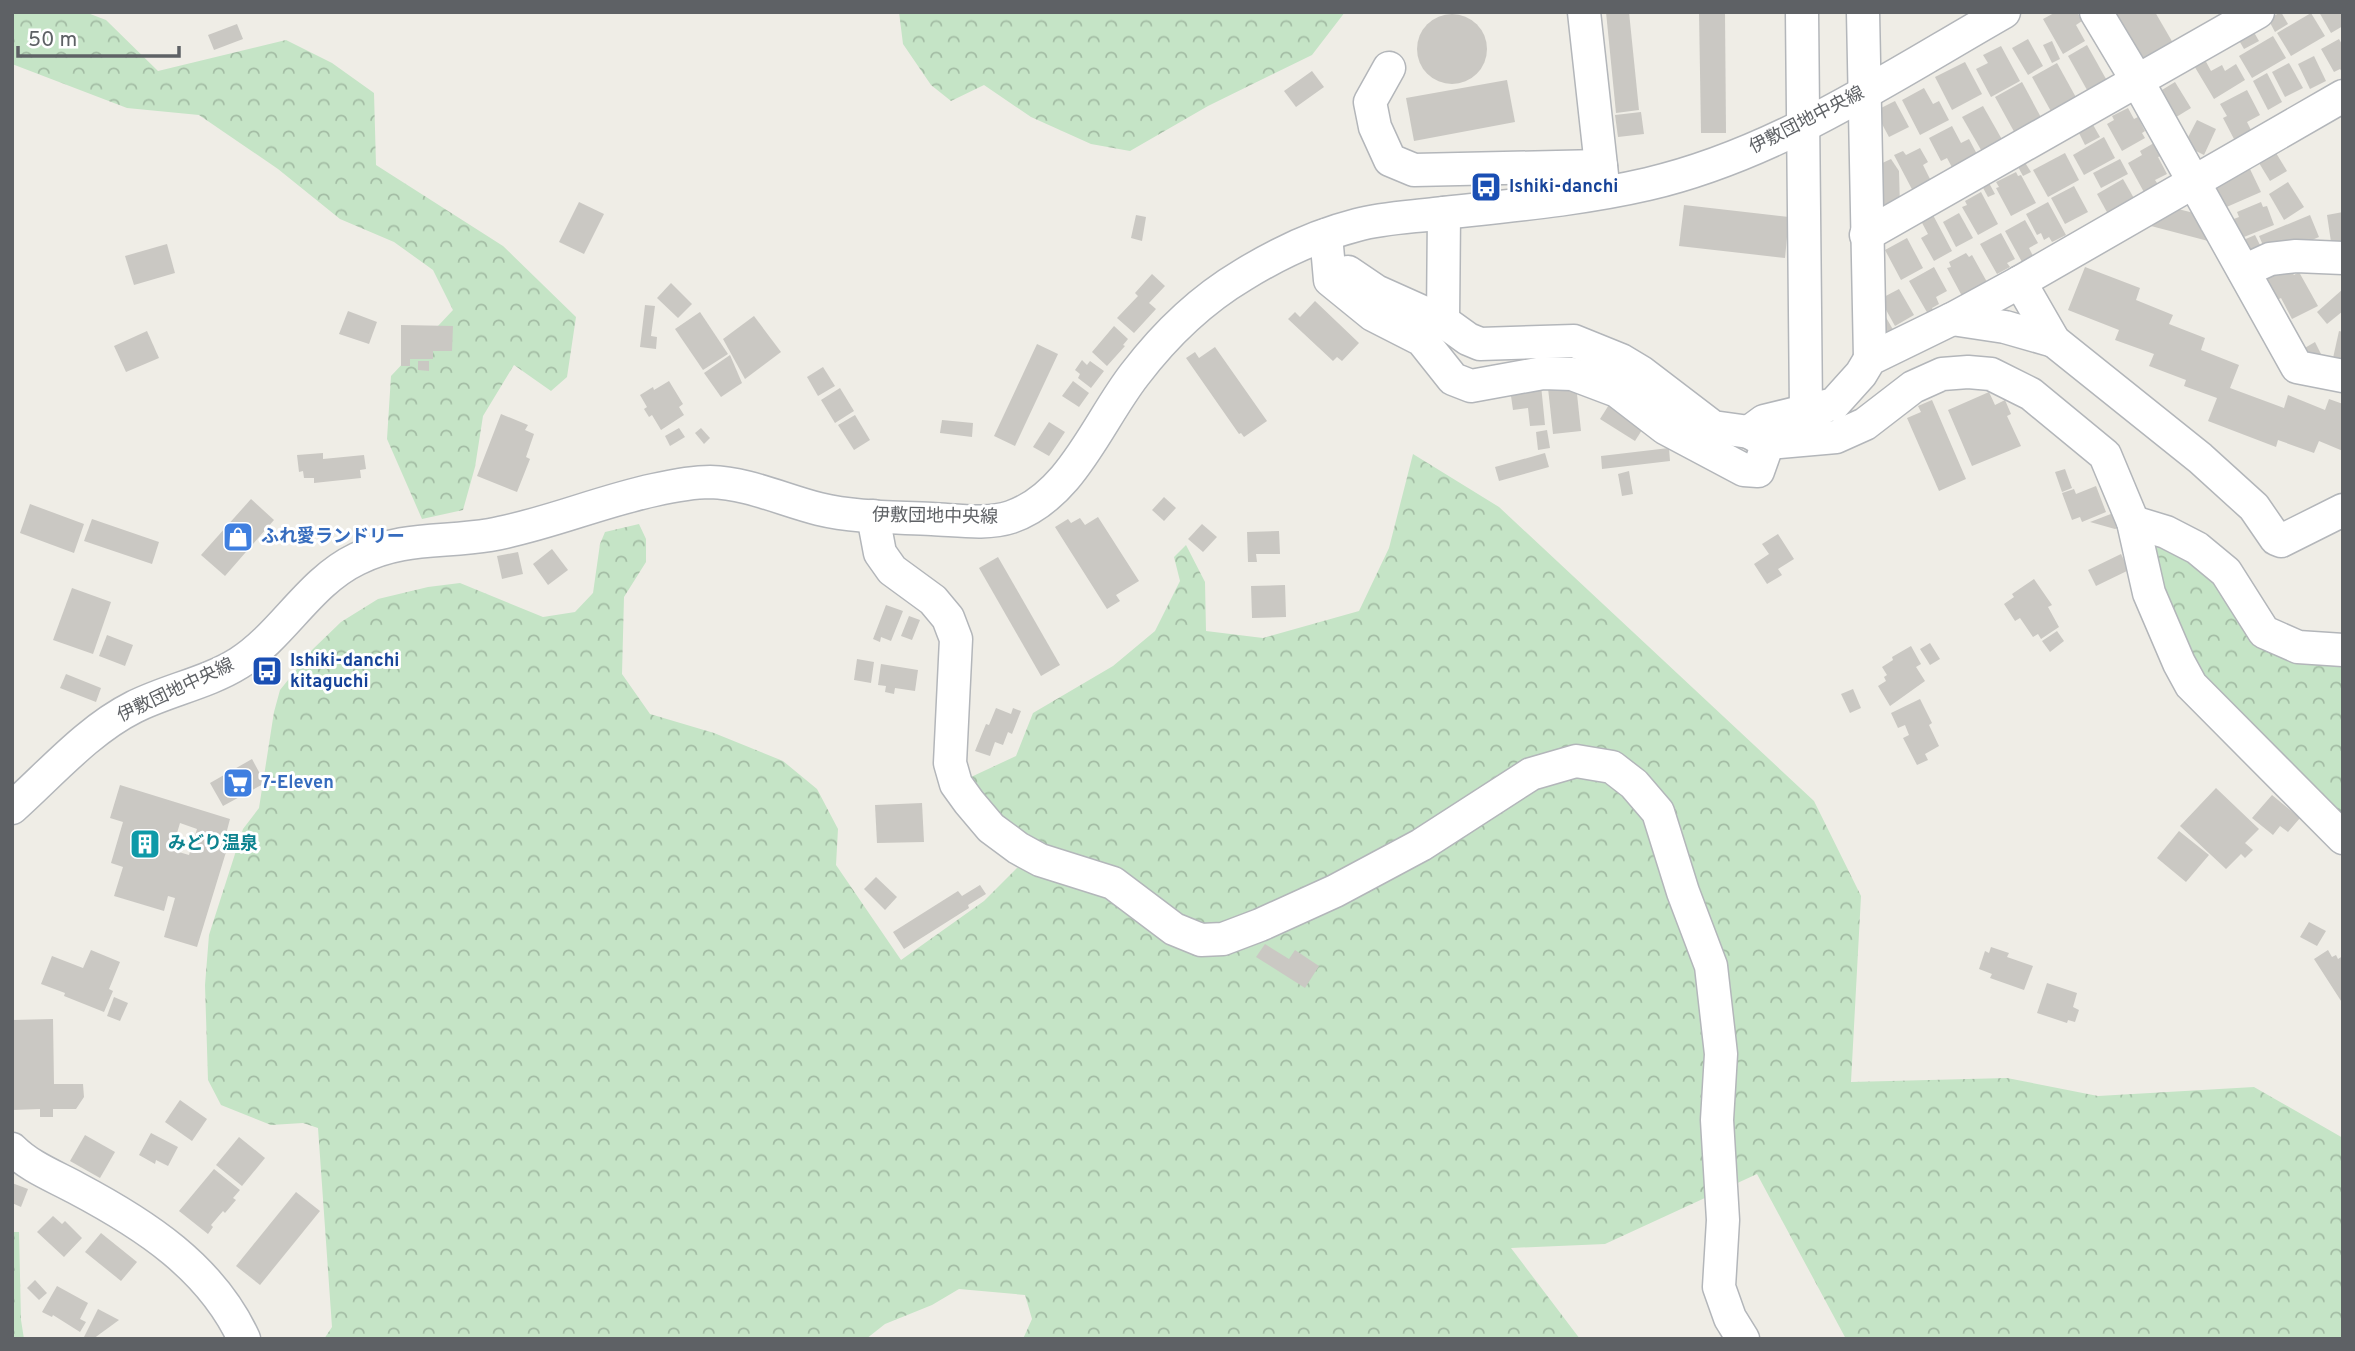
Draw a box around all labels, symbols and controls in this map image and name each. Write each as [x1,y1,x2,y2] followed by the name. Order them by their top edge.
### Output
[18,14,178,58] scale bar
[28,27,77,54] text: 50 m
[1746,82,1868,160] street label: 伊敷団地中央線
[1469,170,1503,204] bus stop icon: Ishiki-danchi
[1509,176,1618,199] place label: Ishiki-danchi
[872,504,998,530] street label: 伊敷団地中央線
[221,520,255,554] shop icon: ふれ愛ランドリー
[261,526,405,549] place label: ふれ愛ランドリー
[290,650,399,694] place label: Ishiki-danchi kitaguchi
[114,654,238,728] street label: 伊敷団地中央線
[250,654,284,688] bus stop icon: Ishiki-danchi kitaguchi
[221,766,255,800] supermarket icon: 7-Eleven
[261,772,334,795] place label: 7-Eleven
[128,827,162,861] building icon: みどり温泉
[168,833,258,856] place label: みどり温泉

